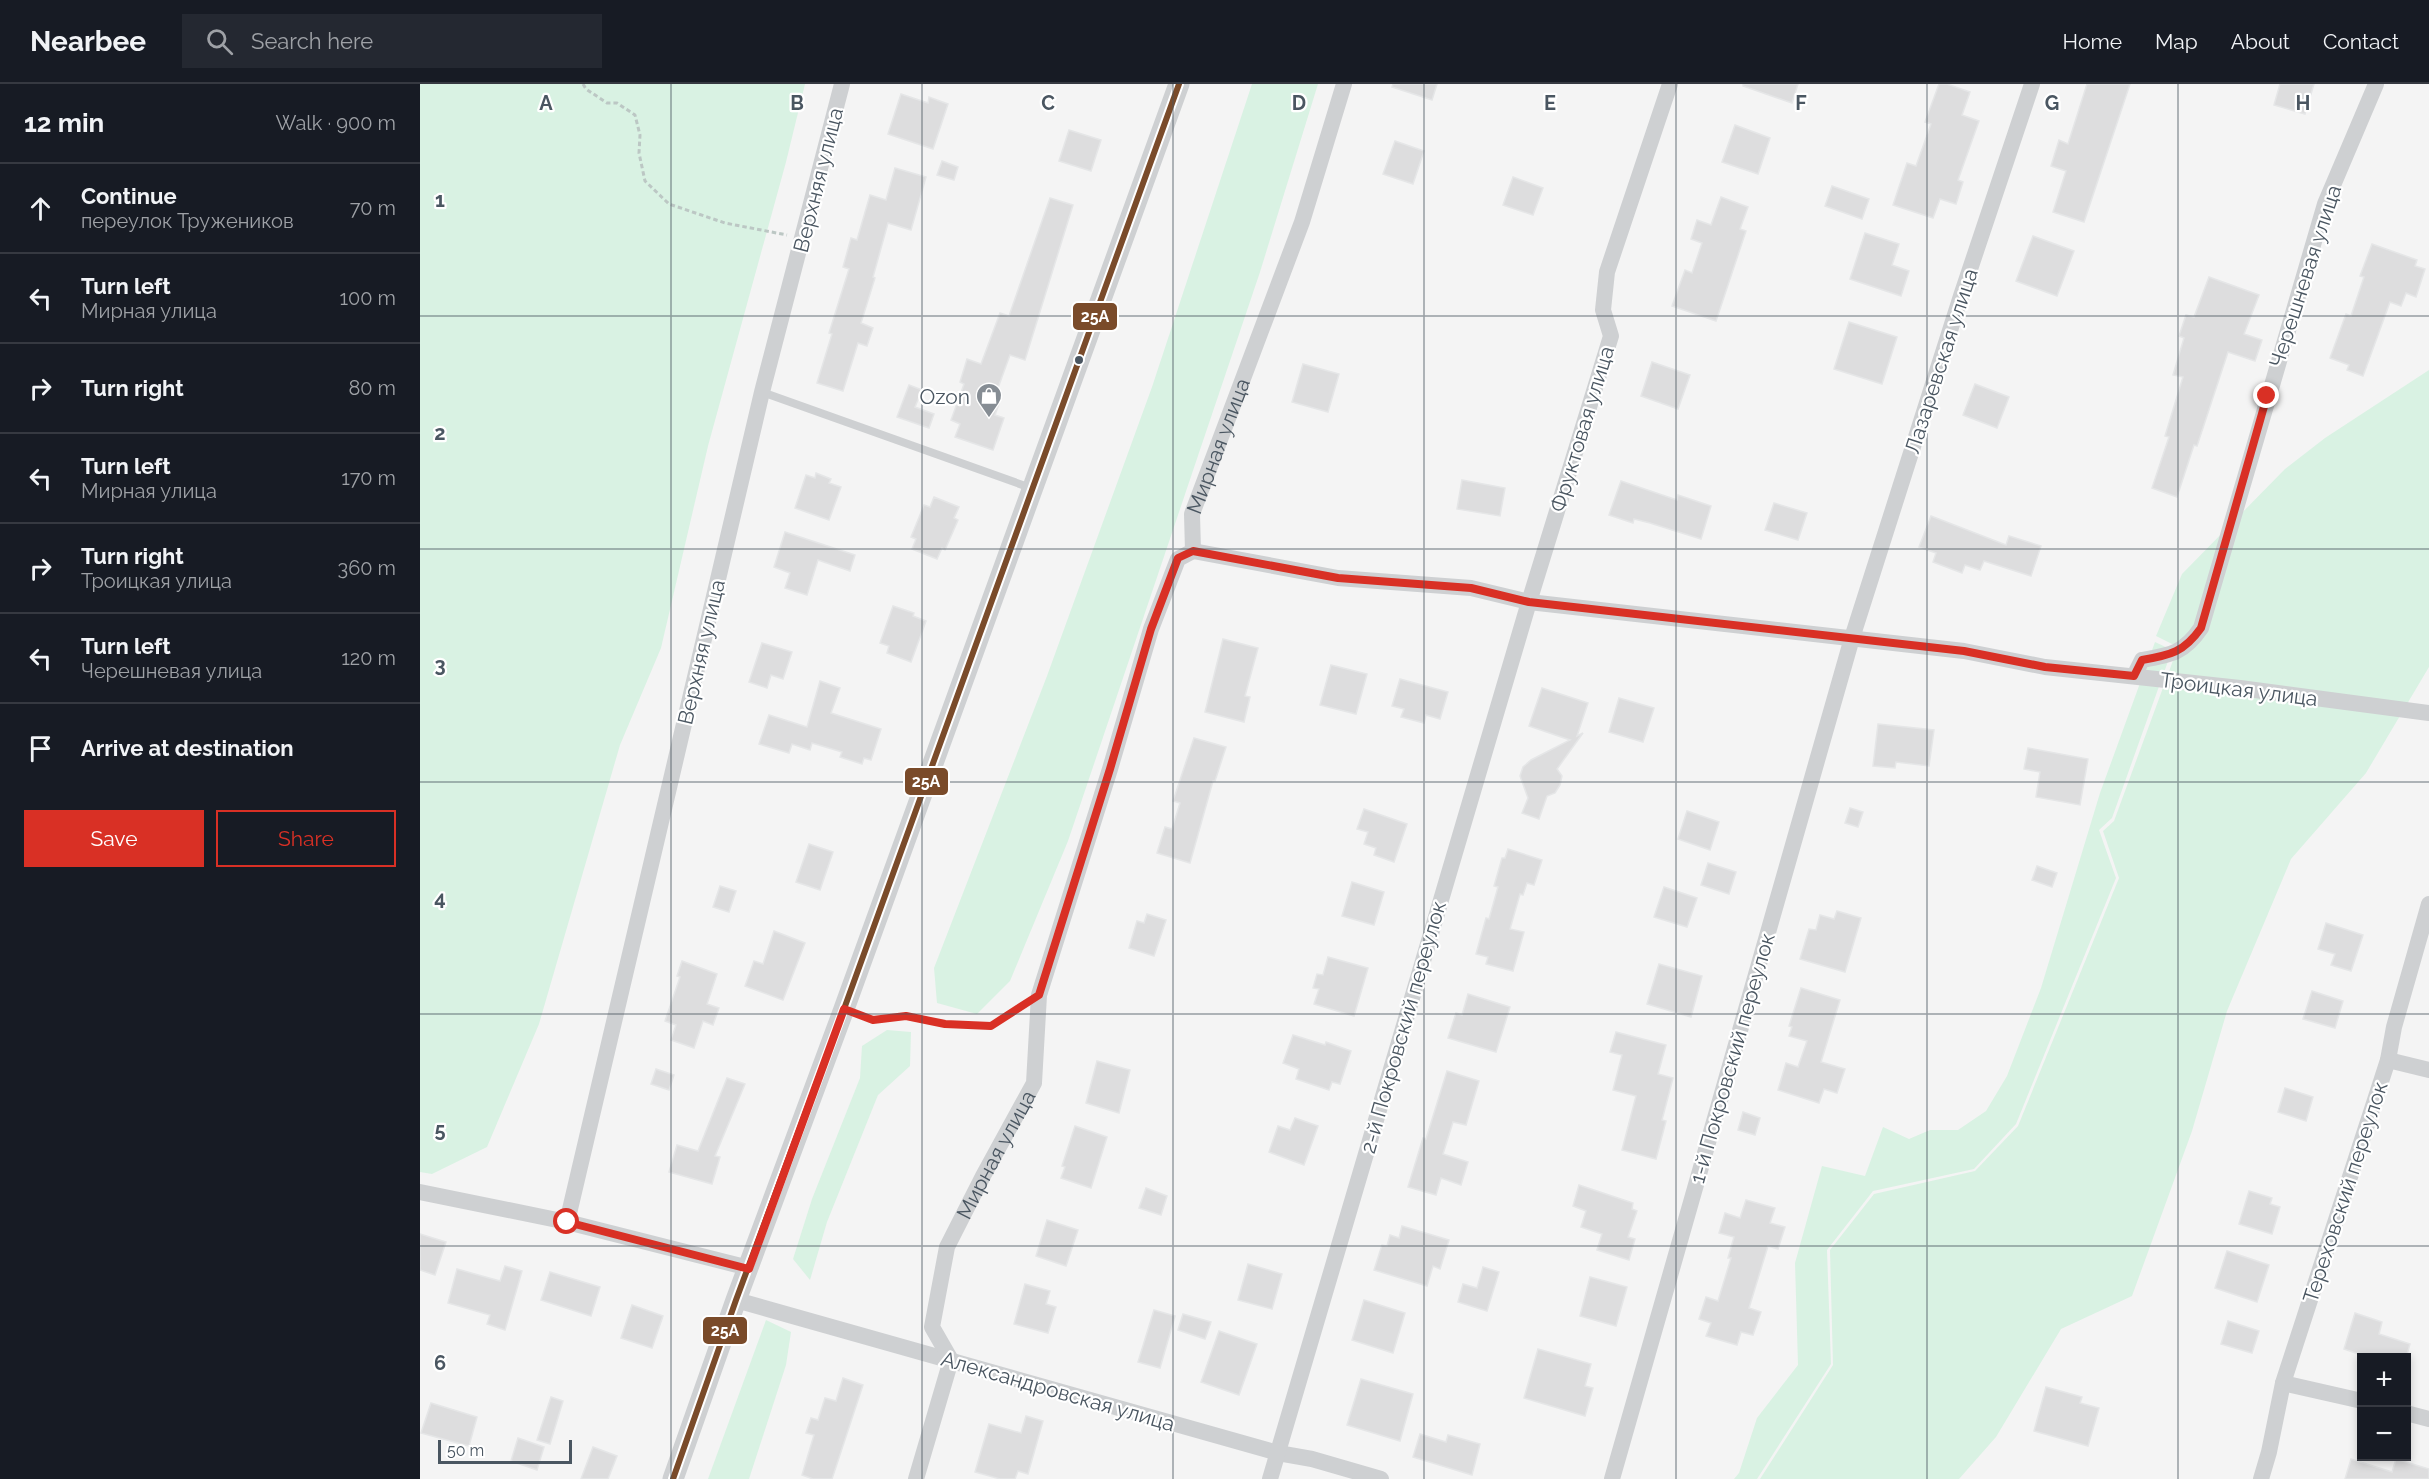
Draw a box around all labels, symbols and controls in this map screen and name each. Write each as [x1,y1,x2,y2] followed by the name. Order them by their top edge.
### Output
[182,14,602,68] search box
[30,25,146,58] text: Nearbee
[203,25,236,58] icon: search
[251,28,373,54] text: Search here
[2063,29,2122,54] text: Home
[2155,29,2198,54] text: Map
[2231,29,2290,54] text: About
[2323,29,2399,54] text: Contact
[539,91,553,115] text: A
[790,91,804,115] text: B
[1041,91,1055,115] text: C
[1292,91,1306,115] text: D
[1544,91,1556,115] text: E
[1795,91,1807,115] text: F
[2045,91,2059,115] text: G
[2296,91,2310,115] text: H
[788,105,848,255] street label: Верхняя улица
[24,108,104,138] text: 12 min
[276,111,396,135] text: Walk · 900 m
[2264,182,2346,370] street label: Черешневая улица
[81,183,177,209] text: Continue
[435,188,445,212] text: 1
[24,192,57,225] icon: ahead
[350,196,396,220] text: 70 m
[81,209,294,233] text: переулок Тружеников
[1899,265,1983,457] street label: Лазаревская улица
[81,273,171,299] text: Turn left
[24,282,57,315] icon: left
[339,286,396,310] text: 100 m
[81,299,217,323] text: Мирная улица
[1072,302,1118,331] line badge: 25А
[1081,307,1110,326] text: 25А
[1545,343,1619,515] street label: Фруктовая улица
[1073,354,1085,366] unlabelled marker
[24,372,57,405] icon: right
[81,375,184,401] text: Turn right
[1181,375,1255,517] street label: Мирная улица
[348,376,396,400] text: 80 m
[974,381,1004,419] shop icon: Ozon
[2253,382,2279,408] route end
[919,384,970,409] place label: Ozon
[434,421,446,445] text: 2
[81,453,171,479] text: Turn left
[24,462,57,495] icon: left
[341,466,396,490] text: 170 m
[81,479,217,503] text: Мирная улица
[81,543,184,569] text: Turn right
[24,552,57,585] icon: right
[338,556,396,580] text: 360 m
[81,569,232,593] text: Троицкая улица
[672,577,730,727] street label: Верхняя улица
[81,633,171,659] text: Turn left
[24,642,57,675] icon: left
[341,646,396,670] text: 120 m
[434,653,446,677] text: 3
[81,659,262,683] text: Черешневая улица
[2159,667,2319,711] street label: Троицкая улица
[24,732,57,765] icon: arrive
[81,735,294,761] text: Arrive at destination
[904,767,949,796] line badge: 25А
[912,772,941,791] text: 25А
[24,810,204,867] button: Save
[216,810,396,867] button: Share
[434,886,446,910] text: 4
[1355,898,1451,1156] street label: 2-й Покровский переулок
[1684,930,1780,1186] street label: 1-й Покровский переулок
[2297,1078,2393,1306] street label: Тереховский переулок
[951,1086,1040,1223] street label: Мирная улица
[434,1118,446,1142] text: 5
[553,1208,579,1234] route start
[702,1316,748,1345] line badge: 25А
[711,1321,740,1340] text: 25А
[938,1346,1178,1436] street label: Александровская улица
[434,1351,446,1375] text: 6
[2357,1353,2411,1461] map controls
[2357,1353,2411,1407] button: +
[2357,1407,2411,1461] button: −
[438,1437,572,1464] scale bar
[447,1441,484,1460] text: 50 m

